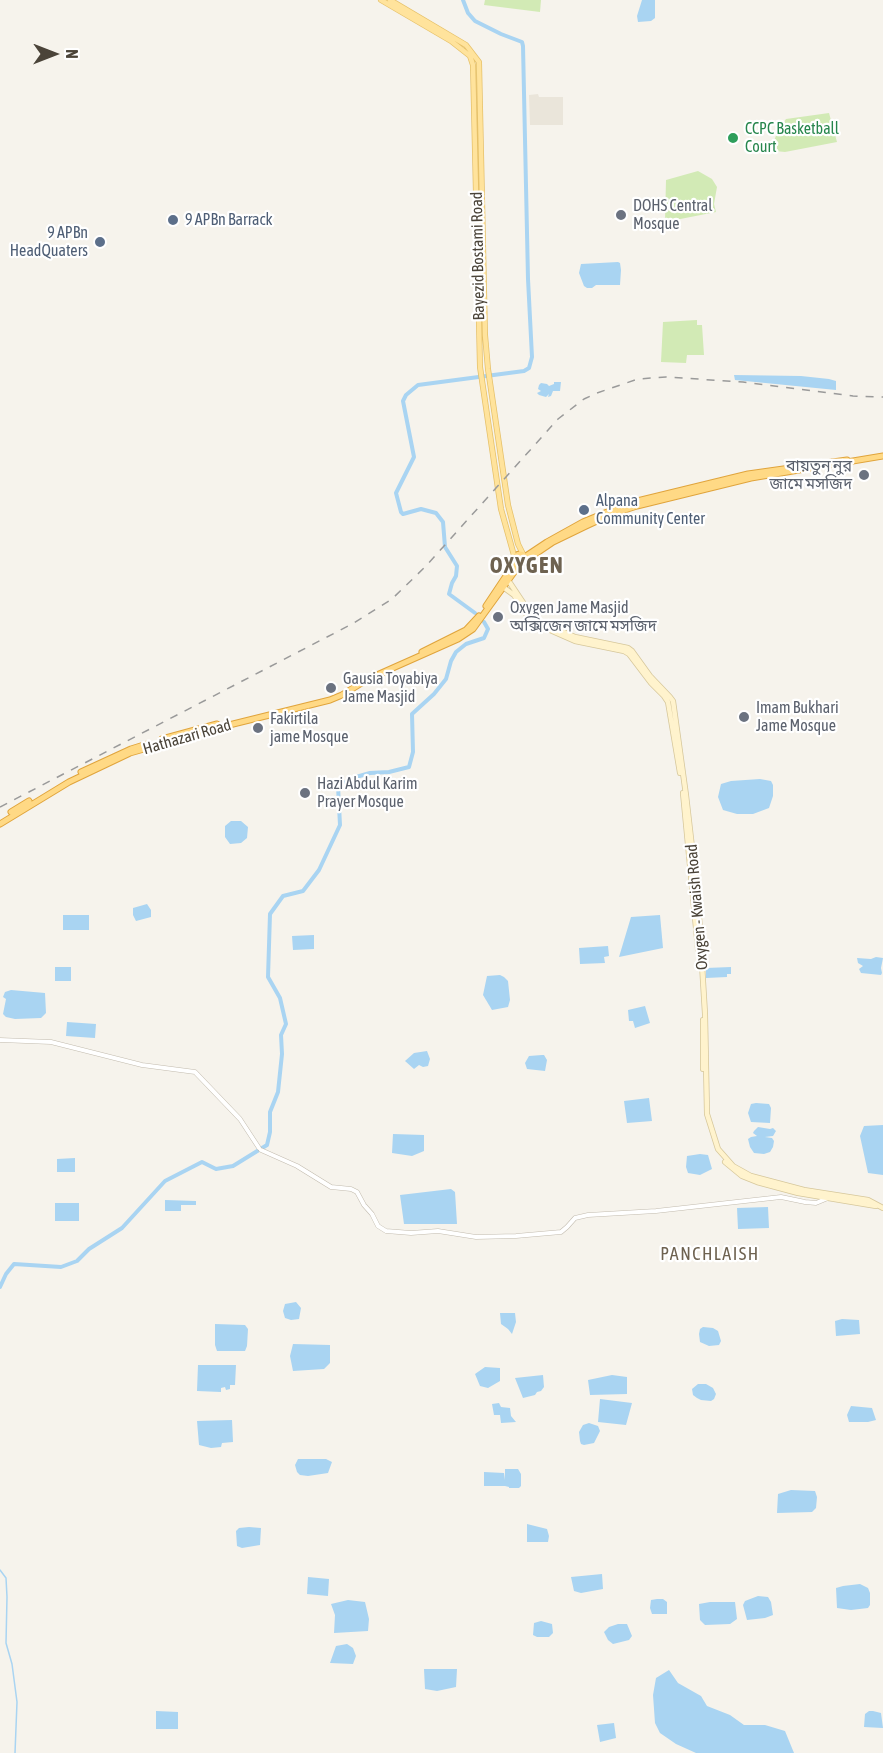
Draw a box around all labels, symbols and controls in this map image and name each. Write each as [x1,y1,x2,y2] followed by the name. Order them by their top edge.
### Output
[24,24,84,84] north arrow
[63,49,81,59] text: N
[745,119,839,157] place label: CCPC Basketball Court
[726,131,740,145] marker: CCPC Basketball Court
[467,192,489,320] street label: Bayezid Bostami Road
[633,196,712,234] place label: DOHS Central Mosque
[614,208,628,222] marker: DOHS Central Mosque
[185,210,272,230] place label: 9 APBn Barrack
[166,213,180,227] marker: 9 APBn Barrack
[10,223,88,261] place label: 9 APBn HeadQuaters
[93,235,107,249] marker: 9 APBn HeadQuaters
[770,456,852,494] place label: বায়তুন্ নুর জামে মসজিদ
[857,468,871,482] marker: বায়তুন্ নুর জামে মসজিদ
[596,491,705,529] place label: Alpana Community Center
[577,503,591,517] marker: Alpana Community Center
[490,553,564,579] district label: OXYGEN
[510,598,657,636] place label: Oxygen Jame Masjid অক্সিজেন জামে মসজিদ
[491,610,505,624] marker: Oxygen Jame Masjid অক্সিজেন জামে মসজিদ
[343,669,438,707] place label: Gausia Toyabiya Jame Masjid
[324,681,338,695] marker: Gausia Toyabiya Jame Masjid
[756,698,839,736] place label: Imam Bukhari Jame Mosque
[270,709,349,747] place label: Fakirtila jame Mosque
[737,710,751,724] marker: Imam Bukhari Jame Mosque
[141,715,233,759] street label: Hathazari Road
[251,721,265,735] marker: Fakirtila jame Mosque
[317,774,417,812] place label: Hazi Abdul Karim Prayer Mosque
[298,786,312,800] marker: Hazi Abdul Karim Prayer Mosque
[682,843,712,971] street label: Oxygen - Kwaish Road
[660,1243,760,1265] district label: PANCHLAISH

